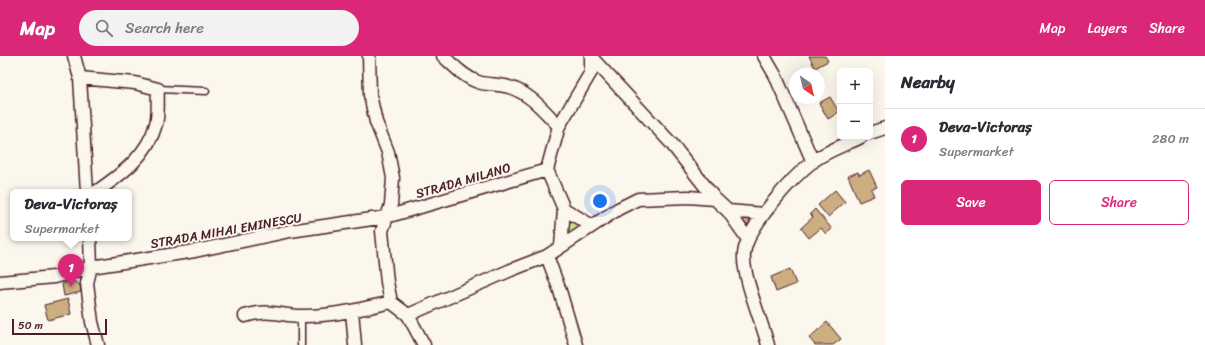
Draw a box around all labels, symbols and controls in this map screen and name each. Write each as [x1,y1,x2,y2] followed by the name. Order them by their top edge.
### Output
[79,10,359,46] search box
[20,12,55,45] text: Map
[125,15,204,41] text: Search here
[1040,16,1065,41] text: Map
[1087,16,1127,41] text: Layers
[1149,16,1185,41] text: Share
[93,17,115,39] icon: search
[901,67,955,97] text: Nearby
[789,68,825,104] north arrow
[837,68,873,140] map controls
[837,68,873,104] button: +
[837,104,873,140] button: −
[939,114,1032,140] text: Deva-Victoraș
[911,127,917,150] text: 1
[1152,127,1189,150] text: 280 m
[939,140,1014,163] text: Supermarket
[413,156,513,205] street label: STRADA MILANO
[901,180,1041,225] button: Save
[1049,180,1189,225] button: Share
[10,189,132,241] popup
[25,191,117,217] text: Deva-Victoraș
[590,191,610,211] your location
[148,206,304,255] street label: STRADA MIHAI EMINESCU
[25,217,99,240] text: Supermarket
[58,254,84,287] pin: 1
[18,316,43,335] text: 50 m
[12,317,107,336] scale bar

